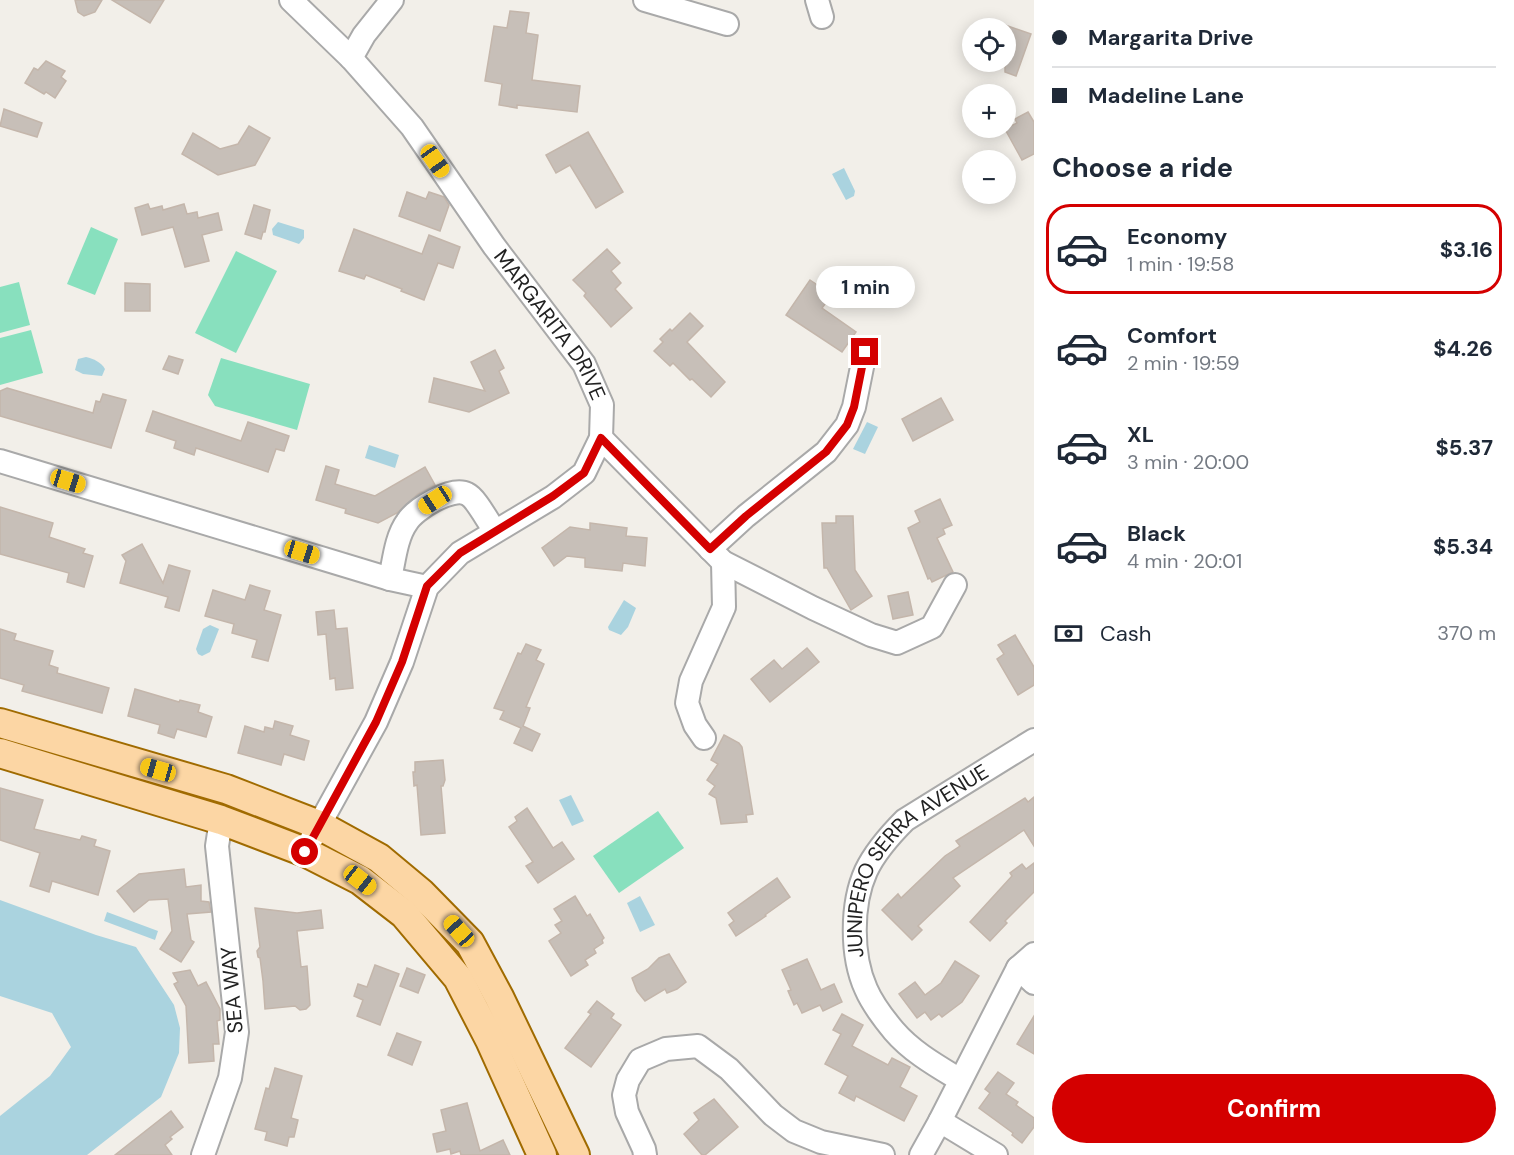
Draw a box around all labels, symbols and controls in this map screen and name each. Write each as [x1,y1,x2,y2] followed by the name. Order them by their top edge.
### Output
[962,18,1016,204] map controls
[962,18,1016,72] button: locate
[1088,23,1253,52] text: Margarita Drive
[1088,81,1244,110] text: Madeline Lane
[962,84,1016,138] button: +
[417,141,453,181] car
[962,150,1016,204] button: −
[1052,150,1233,185] text: Choose a ride
[1055,222,1109,276] icon: car
[1127,222,1227,251] text: Economy
[1440,235,1493,264] text: $3.16
[487,243,612,404] street label: MARGARITA DRIVE
[1127,251,1234,277] text: 1 min · 19:58
[816,265,914,307] callout: 1 min
[841,274,890,300] text: 1 min
[1055,321,1109,375] icon: car
[1127,321,1217,350] text: Comfort
[1433,334,1493,363] text: $4.26
[851,338,878,365] route end
[1127,350,1240,376] text: 2 min · 19:59
[1055,420,1109,474] icon: car
[1127,420,1154,449] text: XL
[1436,433,1493,462] text: $5.37
[1127,449,1249,475] text: 3 min · 20:00
[48,467,88,495] car
[415,483,455,517] car
[1055,519,1109,573] icon: car
[1127,519,1186,548] text: Black
[1433,532,1493,561] text: $5.34
[282,538,322,566] car
[1127,548,1242,574] text: 4 min · 20:01
[1052,617,1085,650] icon: cash
[1100,619,1151,648] text: Cash
[1437,620,1496,646] text: 370 m
[138,756,178,784] car
[841,758,994,960] street label: JUNIPERO SERRA AVENUE
[291,838,318,865] route start
[340,862,380,898] car
[440,912,478,950] car
[214,945,250,1035] street label: SEA WAY
[1052,1074,1496,1143] button: Confirm

